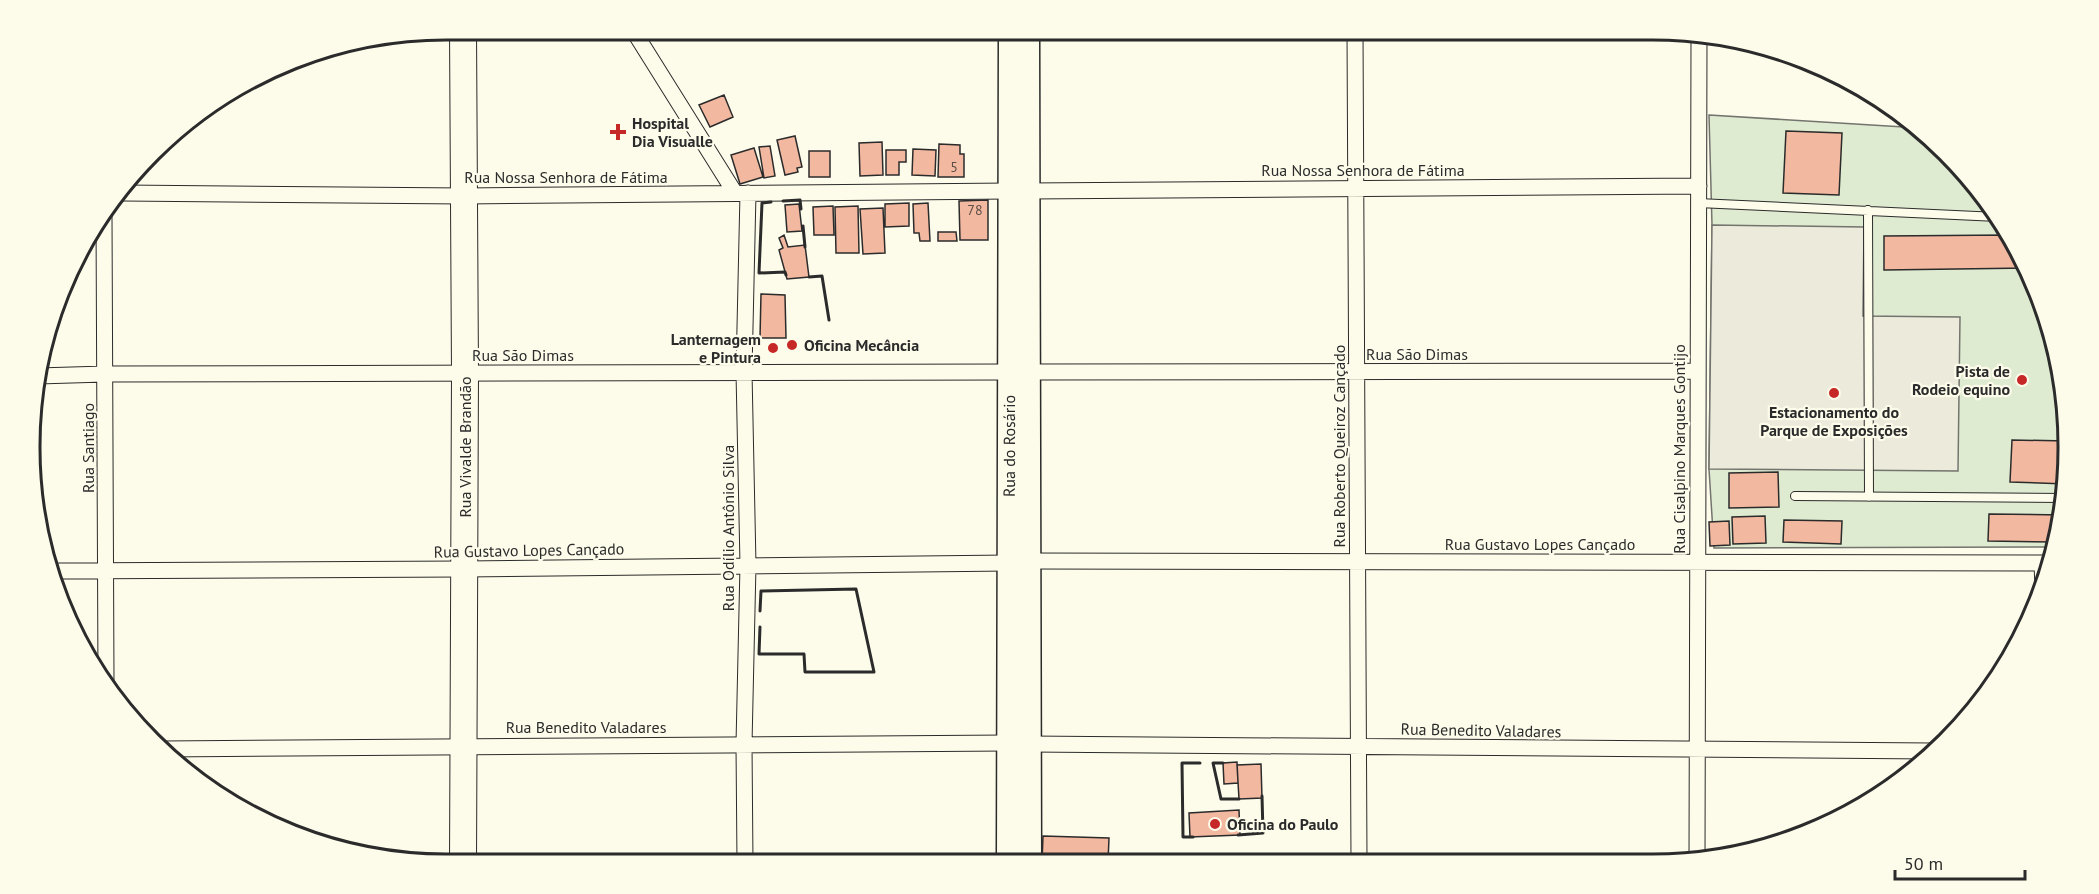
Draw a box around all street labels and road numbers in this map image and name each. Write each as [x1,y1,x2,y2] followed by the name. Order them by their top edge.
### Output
[1261,160,1465,180] street label: Rua Nossa Senhora de Fátima
[464,167,668,187] street label: Rua Nossa Senhora de Fátima
[1366,344,1468,364] street label: Rua São Dimas
[1669,344,1689,554] street label: Rua Cisalpino Marques Gontijo
[472,345,574,365] street label: Rua São Dimas
[1329,345,1349,547] street label: Rua Roberto Queiroz Cançado
[455,376,475,518] street label: Rua Vivalde Brandão
[999,395,1019,497] street label: Rua do Rosário
[78,403,98,493] street label: Rua Santiago
[718,445,738,611] street label: Rua Odílio Antônio Silva
[1445,534,1635,554] street label: Rua Gustavo Lopes Cançado
[433,538,625,562] street label: Rua Gustavo Lopes Cançado
[506,717,667,737] street label: Rua Benedito Valadares
[1400,719,1562,741] street label: Rua Benedito Valadares

